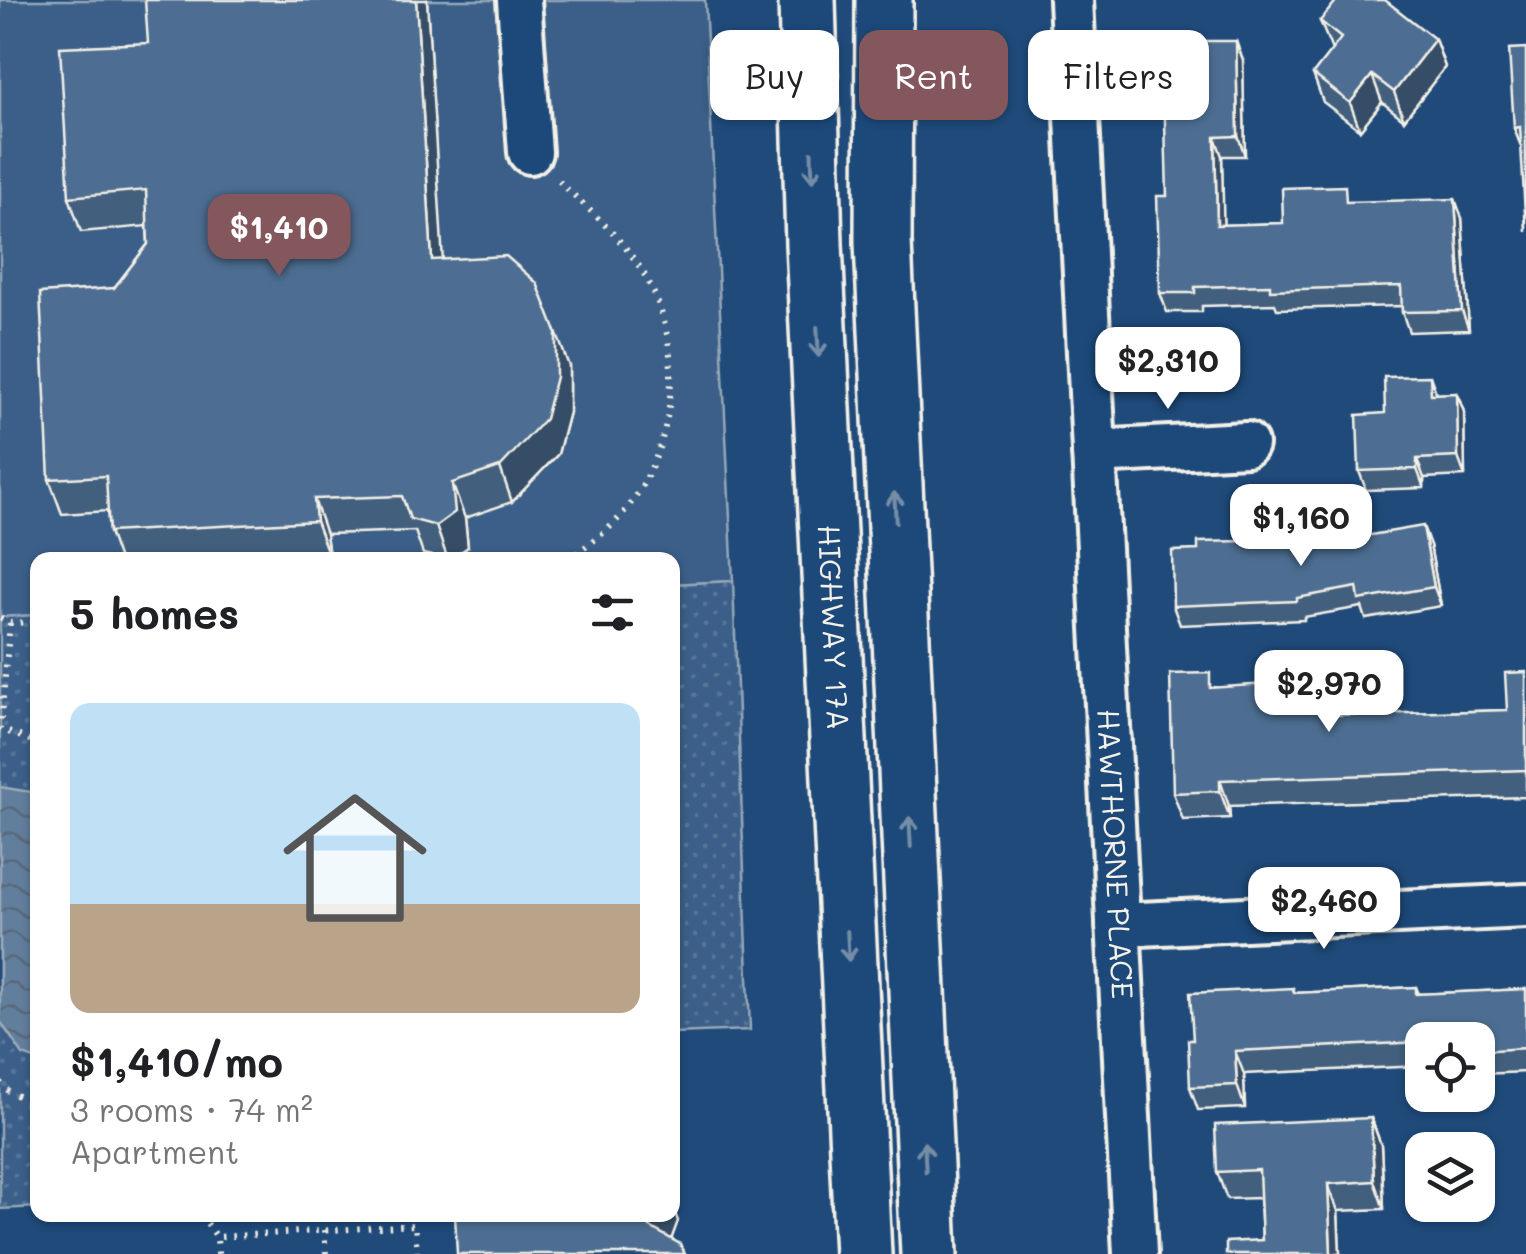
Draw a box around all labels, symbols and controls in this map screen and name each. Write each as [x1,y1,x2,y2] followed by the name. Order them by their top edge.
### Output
[710,30,839,120] chip: Buy
[859,30,1008,120] chip: Rent
[1028,30,1209,120] chip: Filters
[802,151,821,183] one-way arrow
[198,194,360,279] pin: $1,410
[230,205,328,247] text: $1,410
[809,325,828,357] one-way arrow
[1087,327,1249,412] pin: $2,310
[1117,338,1219,380] text: $2,310
[1220,484,1382,569] pin: $1,160
[885,492,904,524] one-way arrow
[1252,495,1350,537] text: $1,160
[810,524,860,731] street label: HIGHWAY 17A
[70,585,239,640] text: 5 homes
[585,585,640,640] icon: filters
[1248,650,1410,735] pin: $2,970
[1276,661,1382,703] text: $2,970
[1089,708,1144,1000] street label: HAWTHORNE PLACE
[265,768,445,948] icon: home
[900,816,919,848] one-way arrow
[1243,867,1405,952] pin: $2,460
[1270,878,1378,920] text: $2,460
[839,929,858,961] one-way arrow
[1405,1022,1495,1222] map controls
[1405,1022,1495,1112] button: locate
[70,1033,283,1088] text: $1,410/mo
[70,1088,313,1130] text: 3 rooms · 74 m²
[70,1130,239,1172] text: Apartment
[1405,1132,1495,1222] button: layers
[915,1141,934,1173] one-way arrow

